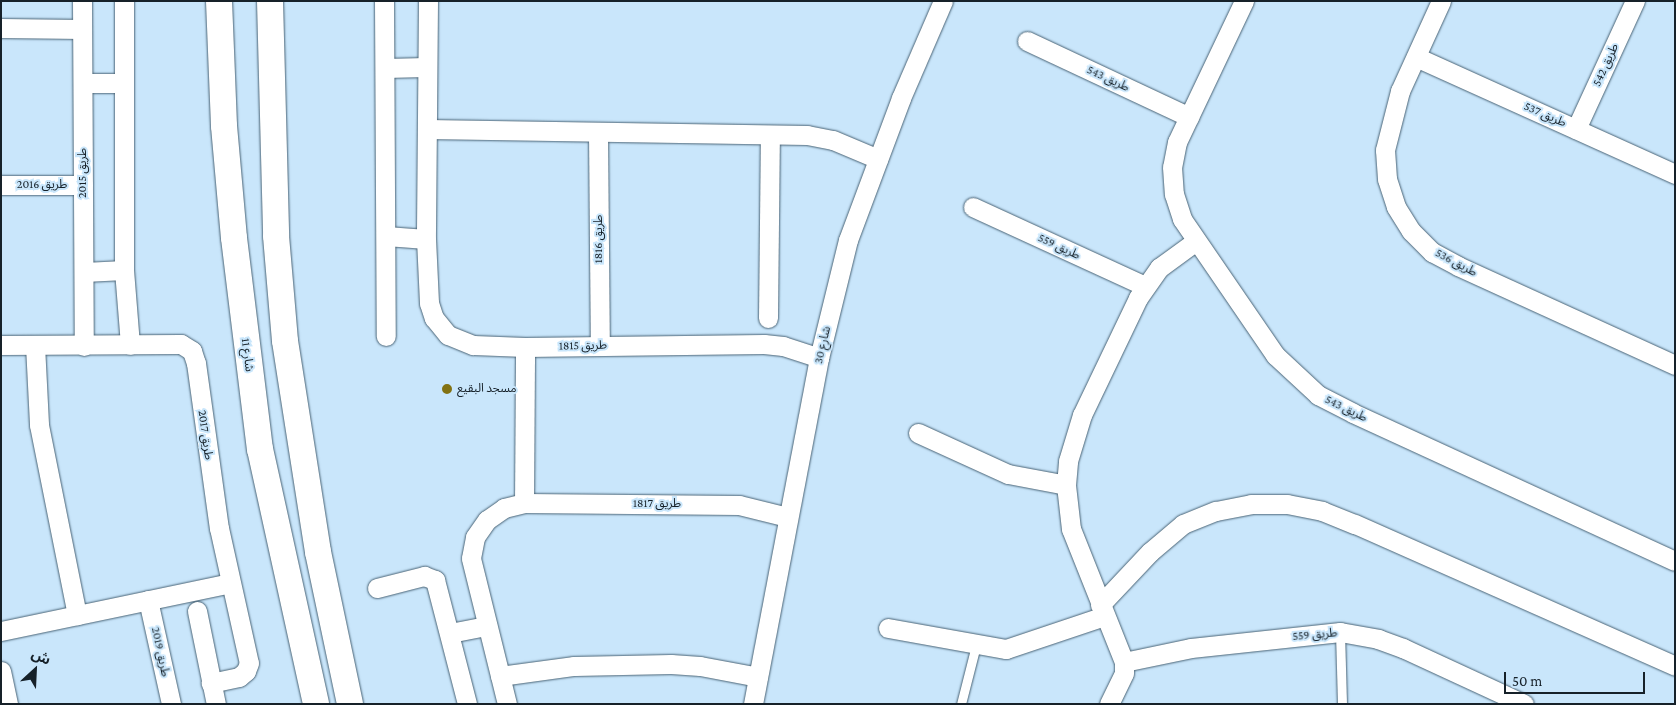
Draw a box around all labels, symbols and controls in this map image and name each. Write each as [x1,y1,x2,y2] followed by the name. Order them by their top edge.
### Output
[1590,41,1622,89] street label: طريق 542
[1084,63,1132,95] street label: طريق 543
[1522,99,1568,131] street label: طريق 537
[76,148,90,198] street label: طريق 2015
[17,178,67,192] street label: طريق 2016
[592,215,606,263] street label: طريق 1816
[1035,231,1083,263] street label: طريق 559
[1433,246,1479,280] street label: طريق 536
[812,325,834,365] street label: شارع 30
[238,337,256,373] street label: شارع 11
[559,338,607,354] street label: طريق 1815
[457,382,517,396] place label: مسجد البقيع
[441,383,453,395] marker: مسجد البقيع
[1322,393,1370,425] street label: طريق 543
[194,409,216,461] street label: طريق 2017
[633,497,681,511] street label: طريق 1817
[148,626,172,678] street label: طريق 2019
[1292,626,1338,644] street label: طريق 559
[10,645,60,695] north arrow
[29,645,53,668] text: ش
[1506,662,1647,694] scale bar
[1512,673,1542,689] text: 50 m

